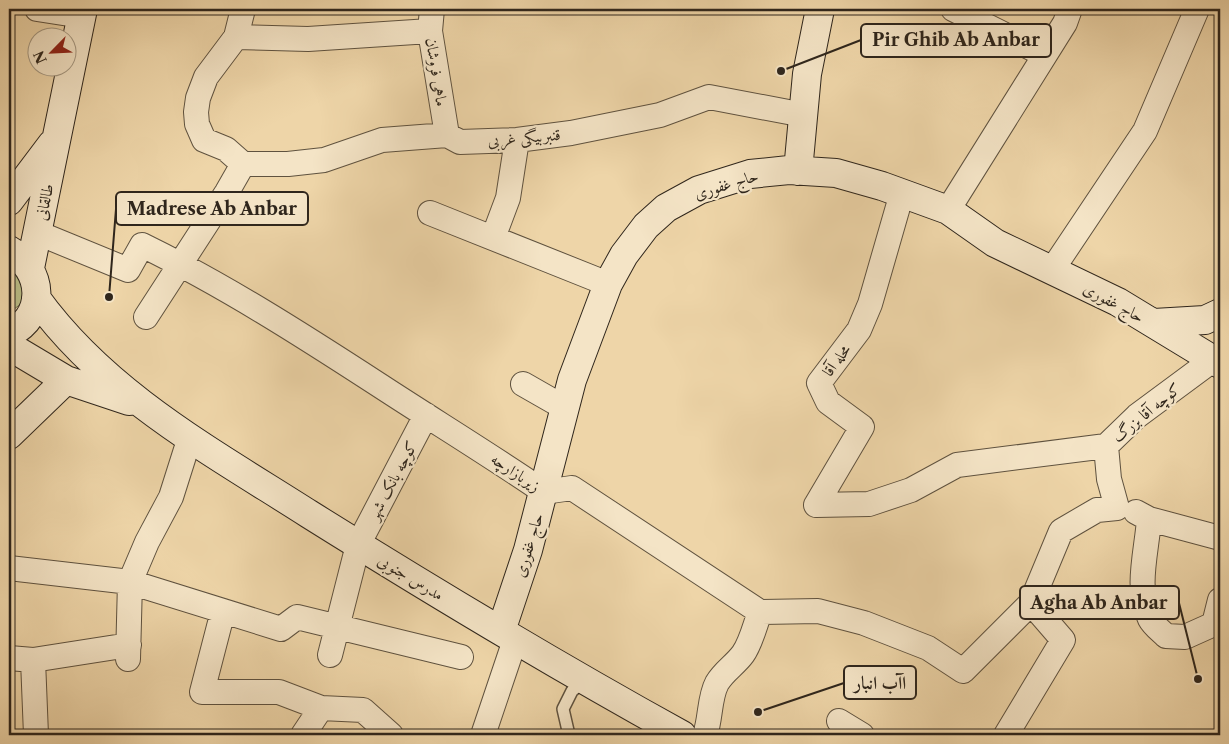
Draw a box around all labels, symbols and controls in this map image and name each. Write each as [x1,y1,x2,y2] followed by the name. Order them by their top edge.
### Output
[861,24,1051,57] callout: Pir Ghib Ab Anbar
[28,28,78,78] north arrow
[872,29,1040,51] text: Pir Ghib Ab Anbar
[421,36,452,108] street label: ماهی فروشان
[29,48,51,67] text: N
[487,124,562,152] street label: قنبربیگی غربی
[692,165,762,208] street label: حاج غفوری
[30,182,58,222] street label: طالقانی
[116,192,308,225] callout: Madrese Ab Anbar
[127,198,297,220] text: Madrese Ab Anbar
[1078,278,1148,331] street label: حاج غفوری
[817,340,855,380] street label: محله آقا
[1107,378,1186,447] street label: کوچه آقا بزرگ
[362,437,423,526] street label: کوچه بانک شهر
[486,448,545,497] street label: زیربازارچه
[509,511,552,581] street label: حاج غفوری
[373,550,448,606] street label: مدرس جنوبی
[1020,586,1179,619] callout: Agha Ab Anbar
[1029,592,1168,614] text: Agha Ab Anbar
[844,666,916,699] callout: اآب انبار
[852,672,906,694] text: اآب انبار

